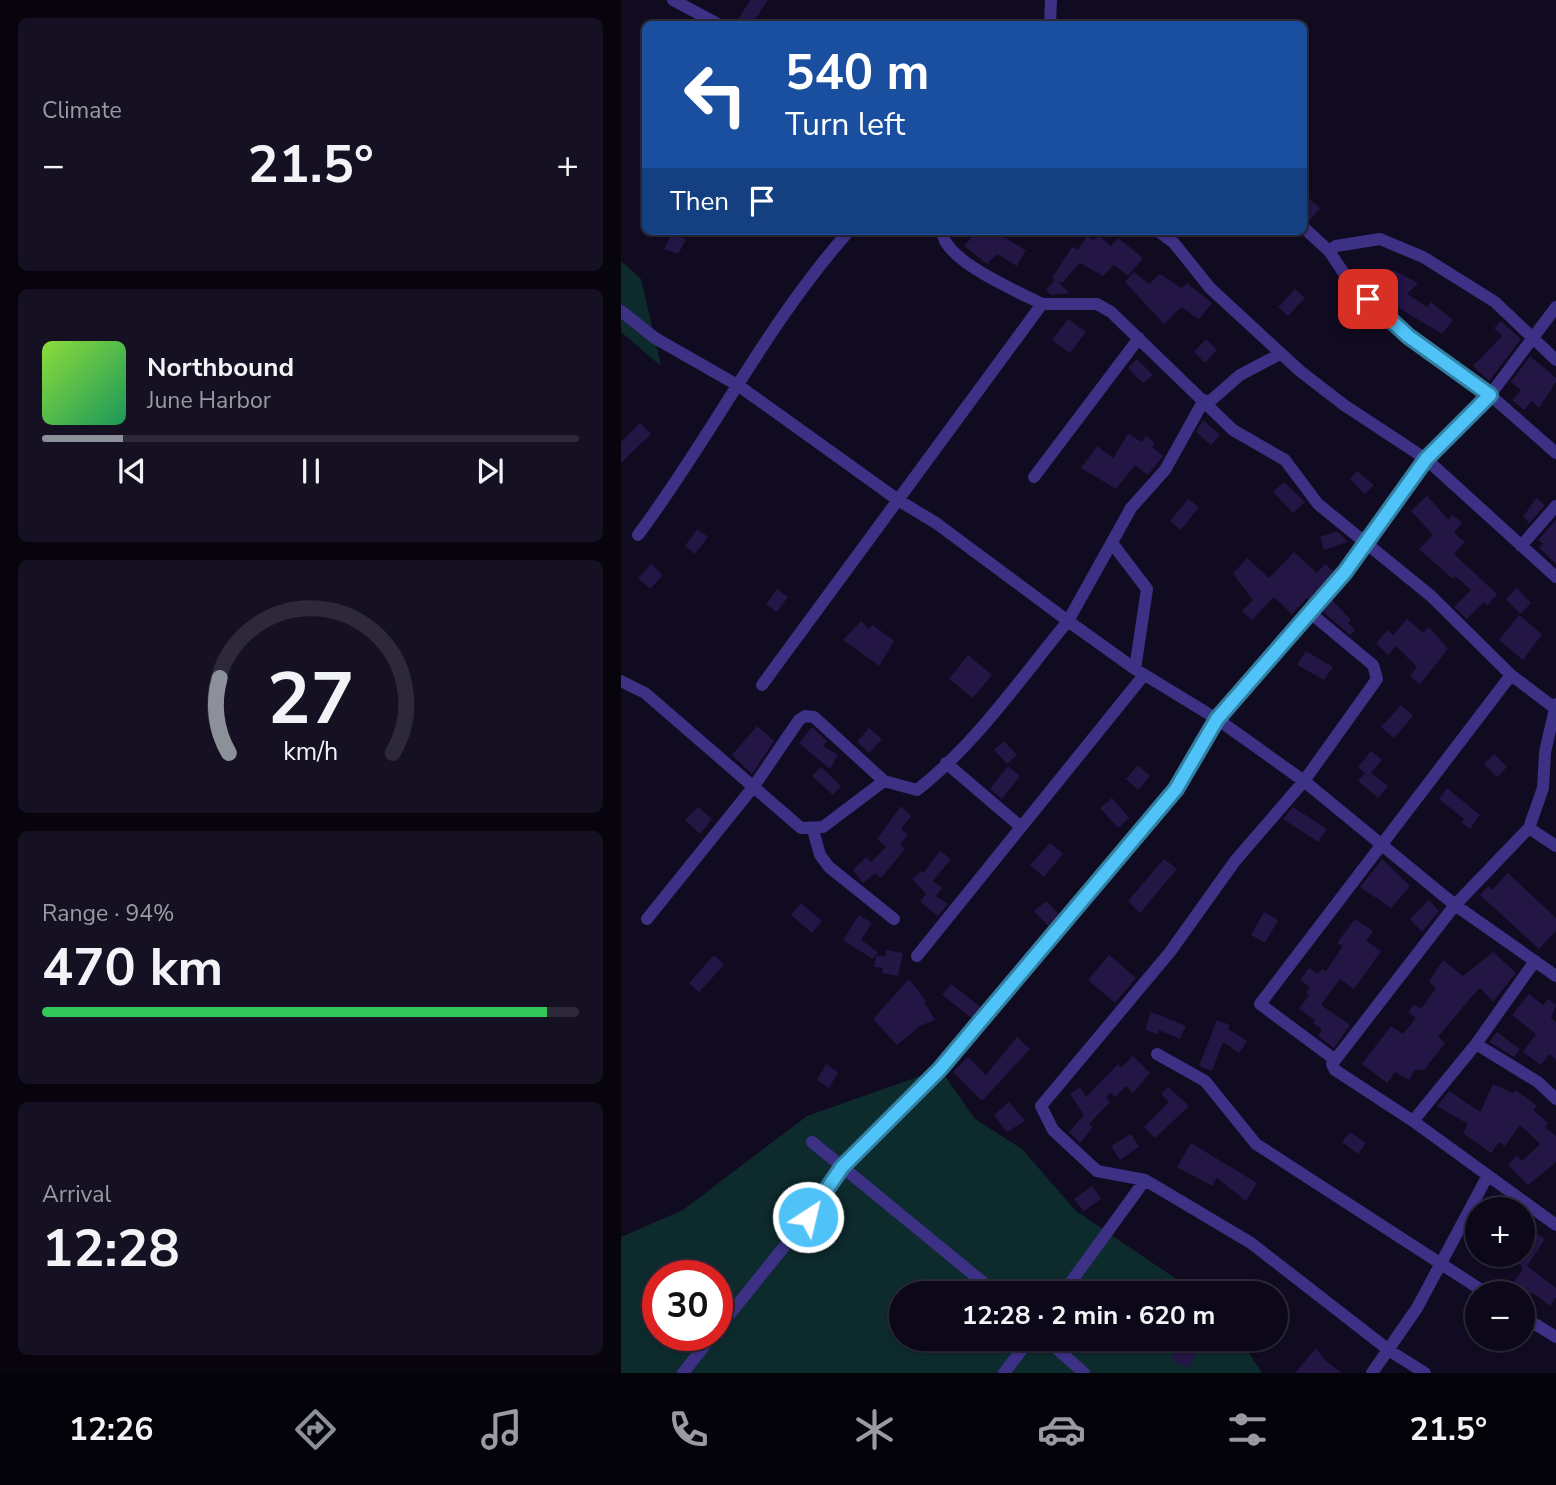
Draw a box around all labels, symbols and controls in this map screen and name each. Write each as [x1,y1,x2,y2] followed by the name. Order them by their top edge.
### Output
[785,39,929,106] text: 540 m
[670,49,761,140] icon: left
[42,95,122,126] text: Climate
[785,103,905,146] text: Turn left
[247,129,374,200] text: 21.5°
[42,140,65,191] text: −
[556,140,579,191] text: +
[743,182,781,220] icon: arrive
[670,184,729,219] text: Then
[1338,269,1398,329] pin
[1349,280,1387,318] icon: arrive
[147,350,294,385] text: Northbound
[147,385,271,416] text: June Harbor
[113,452,151,490] icon: previous
[292,452,330,490] icon: pause
[471,452,509,490] icon: next
[267,649,354,749] text: 27
[283,734,338,768] text: km/h
[42,898,174,929] text: Range · 94%
[42,932,223,1003] text: 470 km
[42,1179,111,1210] text: Arrival
[771,1180,845,1254] position arrow
[1465,1197,1535,1351] map controls
[1465,1197,1535,1267] button: +
[42,1213,180,1284] text: 12:28
[642,1260,733,1351] speed limit sign: 30
[1465,1281,1535,1351] button: −
[962,1298,1215,1333] text: 12:28 · 2 min · 620 m
[291,1405,340,1454] icon: directions
[477,1405,526,1454] icon: music
[664,1405,713,1454] icon: phone
[850,1405,899,1454] icon: climate
[1037,1405,1086,1454] icon: car
[1223,1405,1272,1454] icon: filters
[69,1408,153,1451] text: 12:26
[1410,1408,1487,1451] text: 21.5°

